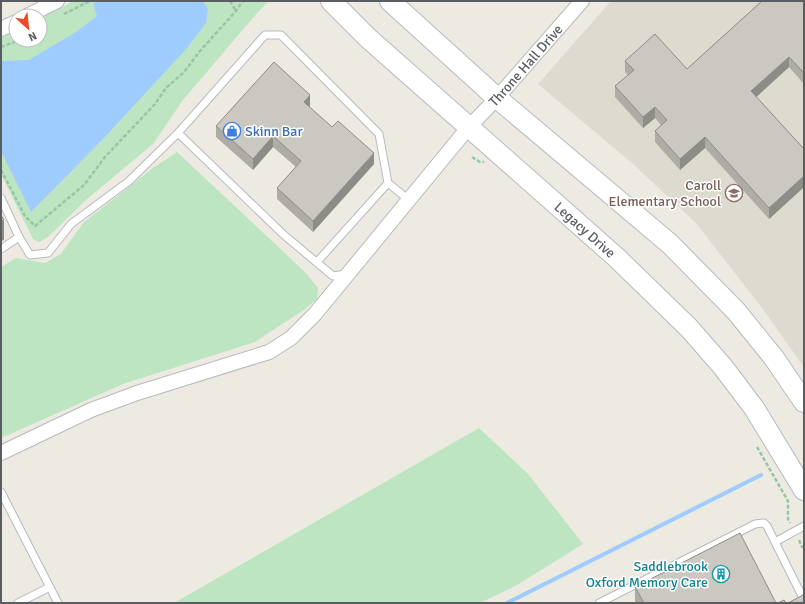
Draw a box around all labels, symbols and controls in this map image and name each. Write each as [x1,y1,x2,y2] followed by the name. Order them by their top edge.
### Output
[8,8,48,48] north arrow
[485,21,566,110] street label: Throne Hall Drive
[26,29,39,44] text: N
[222,121,242,141] shop icon: Skinn Bar
[245,123,303,140] place label: Skinn Bar
[608,177,721,210] place label: Caroll Elementary School
[724,183,744,203] school or university icon: Caroll Elementary School
[551,199,619,262] street label: Legacy Drive
[586,558,708,591] place label: Saddlebrook Oxford Memory Care
[711,564,731,584] building icon: Saddlebrook Oxford Memory Care

